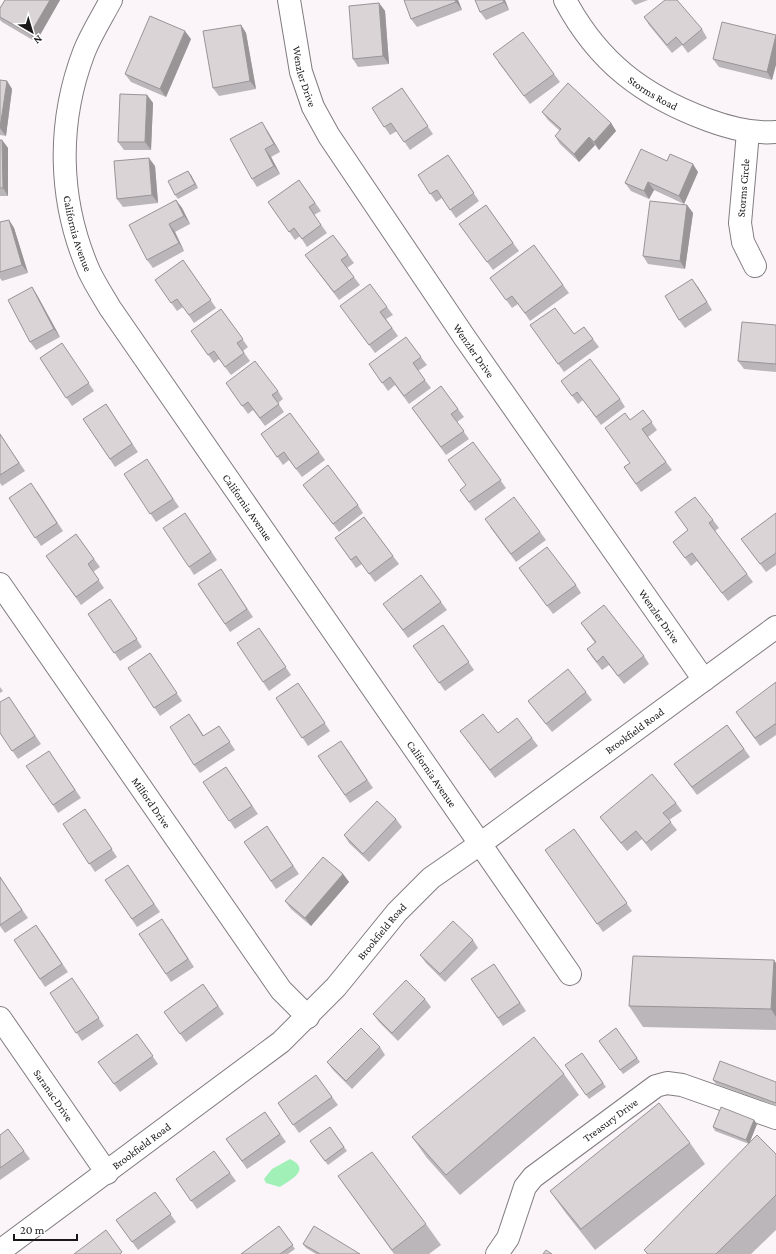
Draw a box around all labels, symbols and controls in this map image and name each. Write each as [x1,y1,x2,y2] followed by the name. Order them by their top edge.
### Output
[12,12,52,52] north arrow
[31,33,45,47] text: N
[291,45,319,109] street label: Wenzler Drive
[626,73,680,112] street label: Storms Road
[734,158,752,218] street label: Storms Circle
[62,195,95,273] street label: California Avenue
[451,321,497,380] street label: Wenzler Drive
[220,472,275,543] street label: California Avenue
[637,587,682,645] street label: Wenzler Drive
[603,705,666,756] street label: Brookfield Road
[405,738,459,810] street label: California Avenue
[130,775,173,831] street label: Milford Drive
[355,900,409,962] street label: Brookfield Road
[31,1067,76,1124] street label: Saranac Drive
[581,1096,640,1144] street label: Treasury Drive
[110,1120,173,1172] street label: Brookfield Road
[14,1216,77,1242] scale bar
[20,1223,45,1237] text: 20 m

